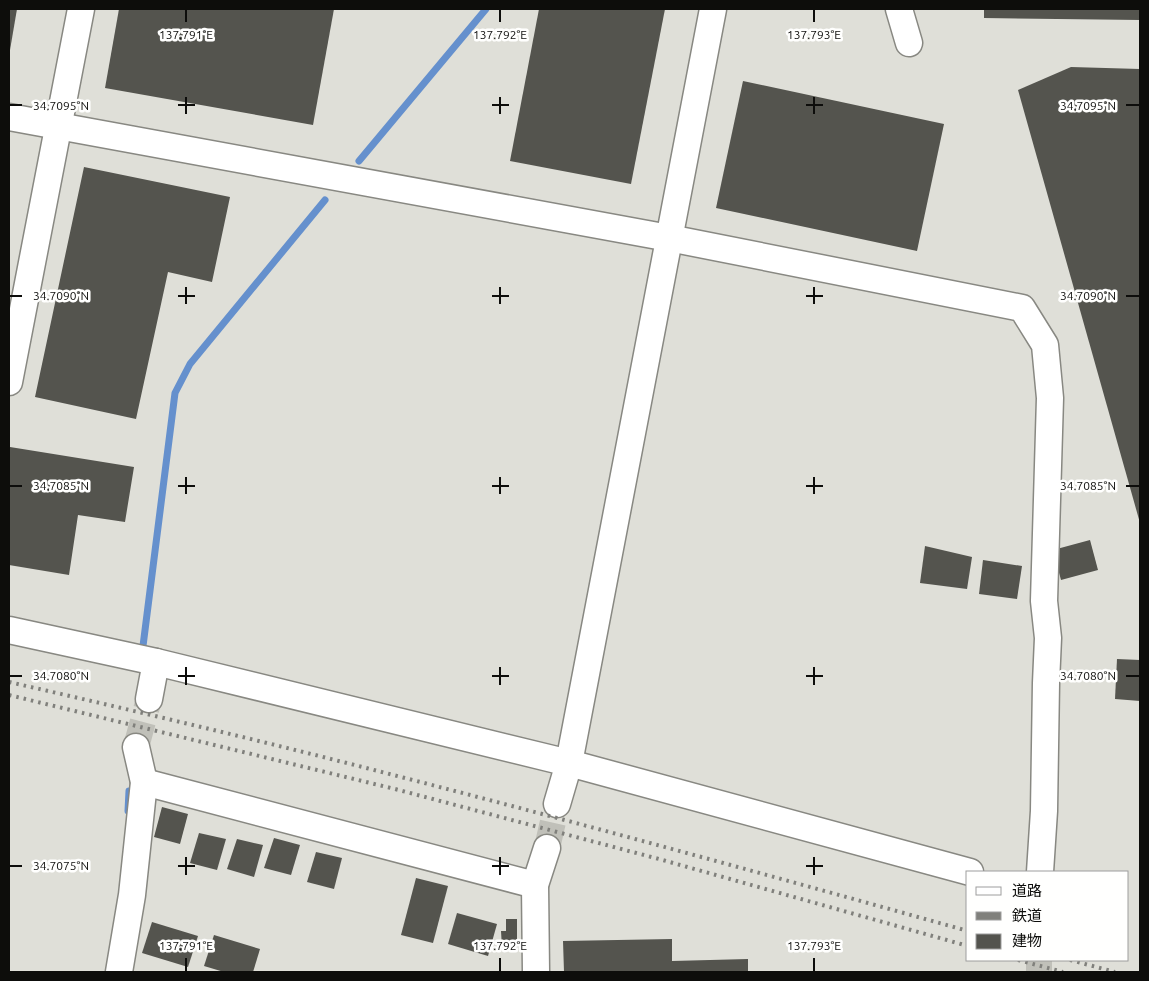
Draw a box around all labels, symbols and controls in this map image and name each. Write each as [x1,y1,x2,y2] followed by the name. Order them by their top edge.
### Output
[159,28,213,41] text: 137.791°E
[473,28,527,41] text: 137.792°E
[787,28,841,41] text: 137.793°E
[33,99,89,112] text: 34.7095°N
[1060,99,1116,112] text: 34.7095°N
[33,289,89,302] text: 34.7090°N
[1060,289,1116,302] text: 34.7090°N
[33,479,89,492] text: 34.7085°N
[1060,479,1116,492] text: 34.7085°N
[33,669,89,682] text: 34.7080°N
[1060,669,1116,682] text: 34.7080°N
[33,859,89,872] text: 34.7075°N
[966,871,1129,961] legend
[1012,882,1042,899] text: 道路
[1012,907,1042,924] text: 鉄道
[1012,932,1042,949] text: 建物
[159,939,213,952] text: 137.791°E
[473,939,527,952] text: 137.792°E
[787,939,841,952] text: 137.793°E

